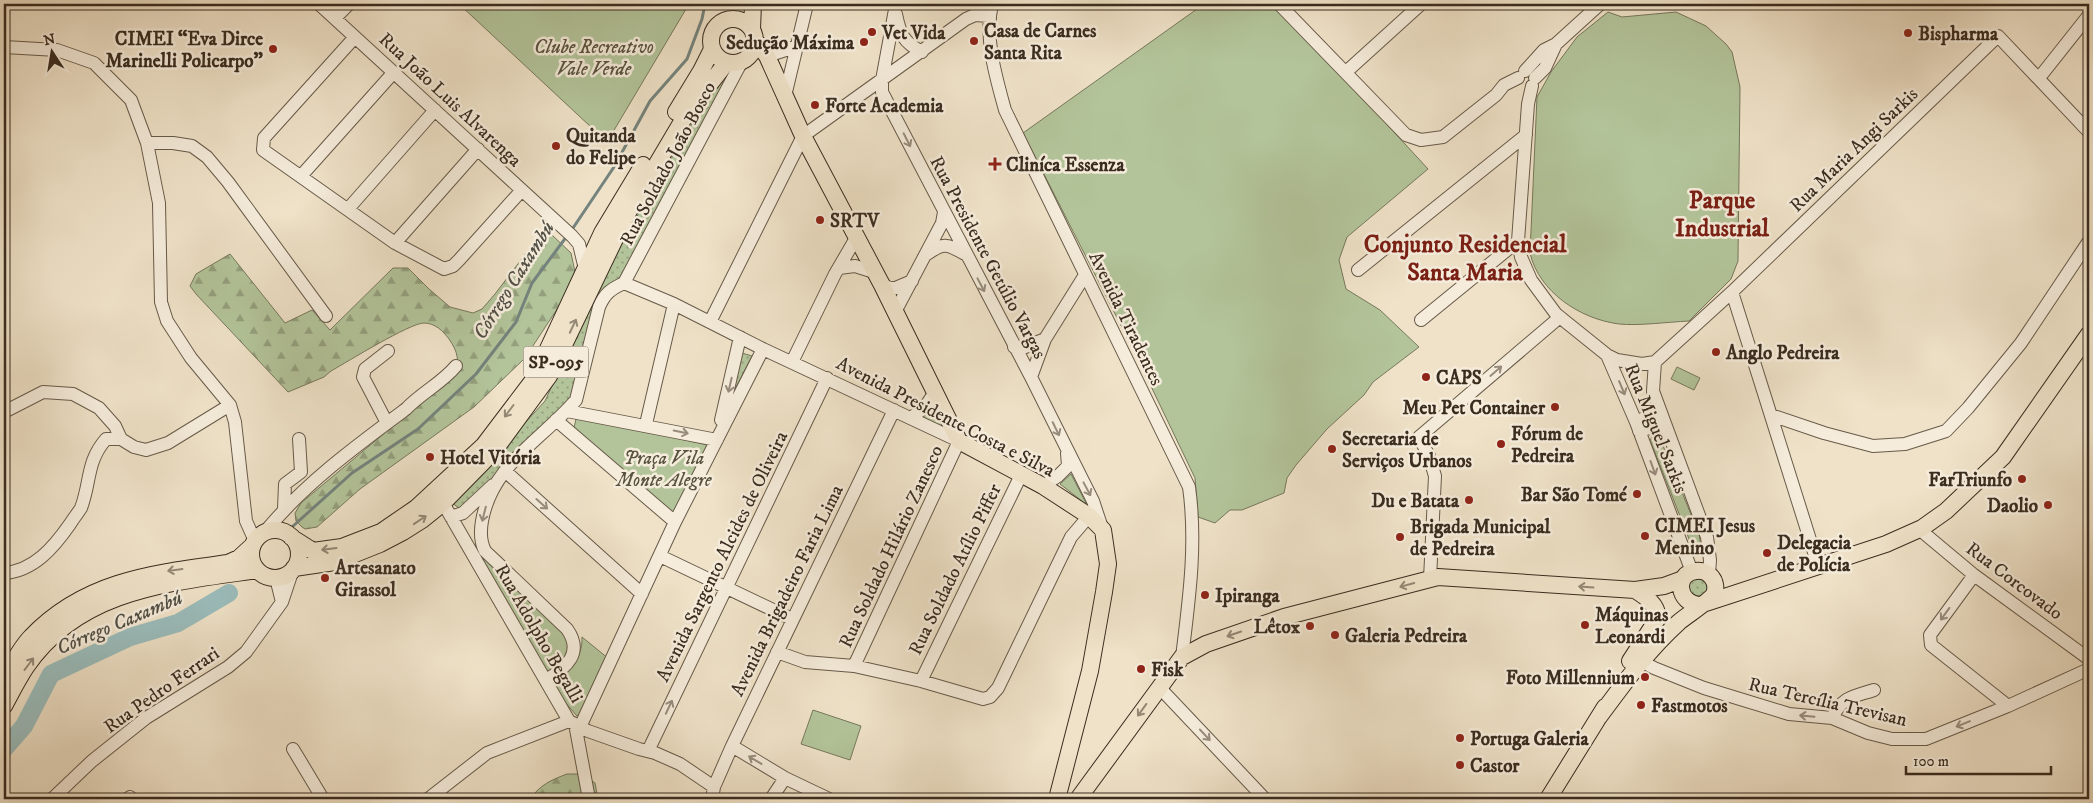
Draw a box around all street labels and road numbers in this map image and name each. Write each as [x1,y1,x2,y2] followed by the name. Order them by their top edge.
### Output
[374,28,526,172] street label: Rua João Luis Alvarenga
[615,78,721,249] street label: Rua Soldado João Bosco
[1785,83,1923,217] street label: Rua Maria Angi Sarkis
[924,152,1051,363] street label: Rua Presidente Getúlio Vargas
[1083,248,1168,389] street label: Avenida Tiradentes
[524,347,588,378] road number: SP-095
[832,352,1058,483] street label: Avenida Presidente Costa e Silva
[1619,360,1692,497] street label: Rua Miguel Sarkis
[652,428,793,686] street label: Avenida Sargento Alcides de Oliveira
[834,442,948,652] street label: Rua Soldado Hilário Zanesco
[904,480,1007,659] street label: Rua Soldado Atílio Piffer
[726,481,849,700] street label: Avenida Brigadeiro Faria Lima
[1961,537,2067,625] street label: Rua Corcovado
[490,560,588,707] street label: Rua Adolpho Begalli
[100,642,224,739] street label: Rua Pedro Ferrari
[1746,673,1909,732] street label: Rua Tercília Trevisan

